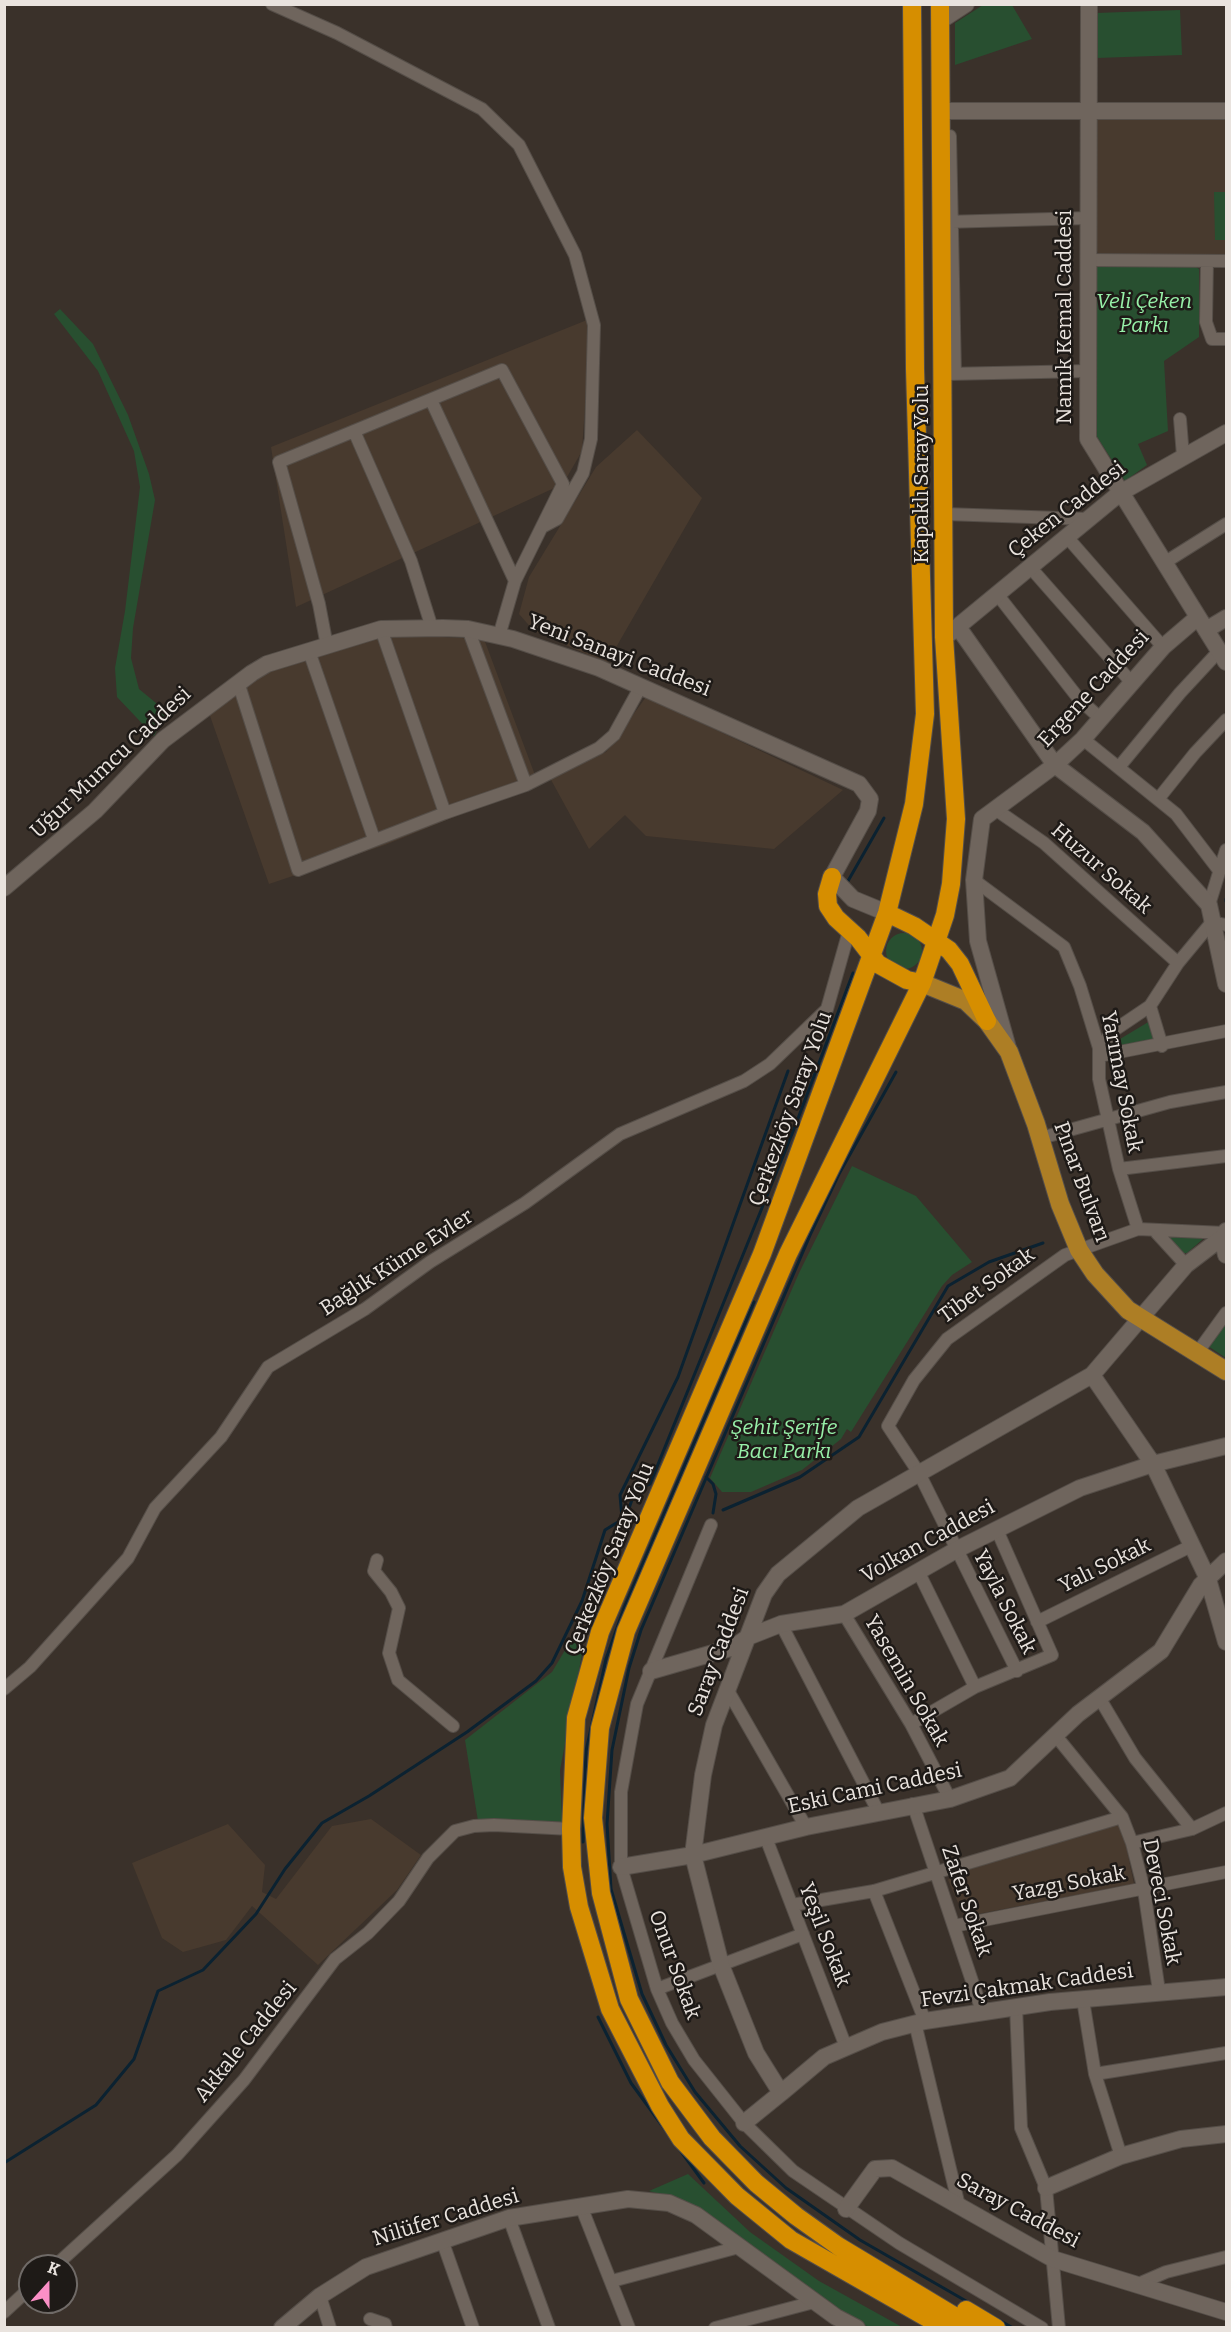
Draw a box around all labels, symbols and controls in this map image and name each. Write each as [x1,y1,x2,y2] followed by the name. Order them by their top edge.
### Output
[1052,210,1078,424] street label: Namık Kemal Caddesi
[1096,289,1192,339] park label: Veli Çeken Parkı
[909,385,935,563] street label: Kapaklı Saray Yolu
[1003,456,1131,564] street label: Çeken Caddesi
[524,610,714,702] street label: Yeni Sanayi Caddesi
[1033,625,1155,753] street label: Ergene Caddesi
[26,682,196,844] street label: Uğur Mumcu Caddesi
[1045,818,1157,920] street label: Huzur Sokak
[744,1008,838,1210] street label: Çerkezköy Saray Yolu
[1095,1009,1147,1155] street label: Yarımay Sokak
[1048,1118,1114,1246] street label: Pınar Bulvarı
[316,1204,478,1322] street label: Bağlık Küme Evler
[934,1243,1040,1329] street label: Tibet Sokak
[731,1415,837,1465] park label: Şehit Şerife Bacı Parkı
[560,1459,660,1659] street label: Çerkezköy Saray Yolu
[857,1495,999,1589] street label: Volkan Caddesi
[1055,1533,1155,1599] street label: Yalı Sokak
[967,1546,1041,1658] street label: Yayla Sokak
[683,1584,755,1720] street label: Saray Caddesi
[858,1611,954,1751] street label: Yasemin Sokak
[786,1758,964,1820] street label: Eski Cami Caddesi
[1136,1837,1186,1967] street label: Deveci Sokak
[935,1842,997,1960] street label: Zafer Sokak
[1011,1861,1127,1907] street label: Yazgı Sokak
[793,1879,855,1991] street label: Yeşil Sokak
[643,1907,705,2023] street label: Onur Sokak
[919,1959,1135,2013] street label: Fevzi Çakmak Caddesi
[190,1977,302,2107] street label: Akkale Caddesi
[952,2168,1084,2254] street label: Saray Caddesi
[370,2184,522,2252] street label: Nilüfer Caddesi
[18,2254,78,2314] north arrow
[45,2258,63,2280] text: K

